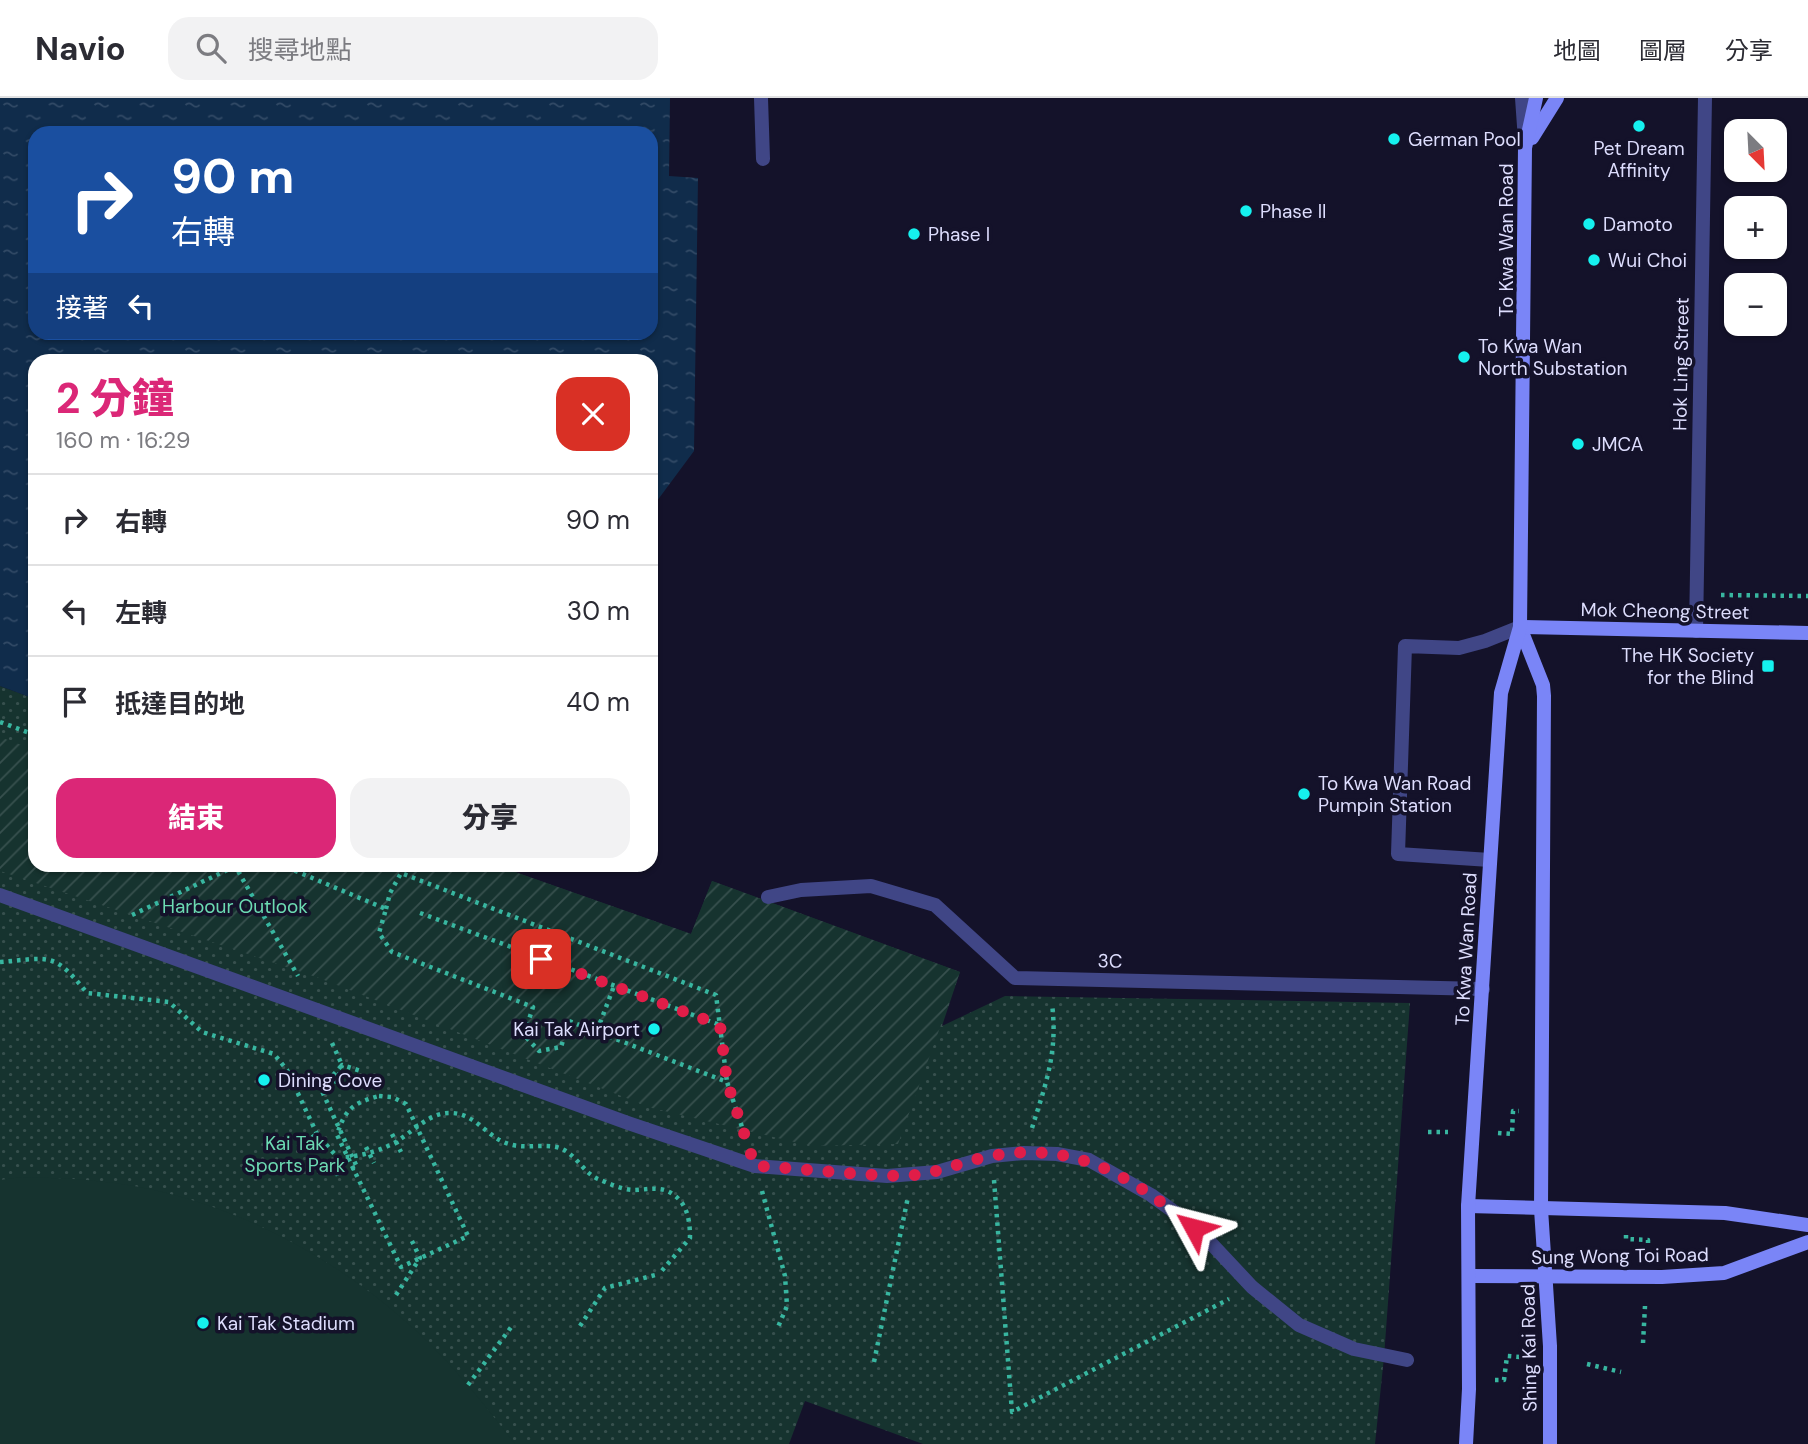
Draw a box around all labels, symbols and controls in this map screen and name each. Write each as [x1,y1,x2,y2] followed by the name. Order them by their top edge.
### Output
[168,17,658,80] search box
[35,27,126,70] text: Navio
[192,29,230,67] icon: search
[248,33,352,67] text: 搜尋地點
[1553,35,1601,66] text: 地圖
[1639,35,1687,66] text: 圖層
[1725,35,1773,66] text: 分享
[1631,118,1647,134] marker: Pet Dream Affinity
[1724,119,1787,182] north arrow
[1724,119,1787,336] map controls
[1408,127,1521,152] place label: German Pool
[1386,131,1402,147] marker: German Pool
[1593,136,1685,183] place label: Pet Dream Affinity
[171,144,294,208] text: 90 m
[56,154,147,245] icon: right
[1494,163,1519,317] street label: To Kwa Wan Road
[1724,196,1787,259] button: +
[1260,199,1327,224] place label: Phase II
[1238,203,1254,219] marker: Phase II
[171,211,235,253] text: 右轉
[1603,212,1673,237] place label: Damoto
[1581,216,1597,232] marker: Damoto
[928,222,990,247] place label: Phase I
[906,226,922,242] marker: Phase I
[1608,248,1687,273] place label: Wui Choi
[1586,252,1602,268] marker: Wui Choi
[1724,273,1787,336] button: −
[122,287,160,325] icon: left
[56,291,108,325] text: 接著
[1667,297,1695,431] street label: Hok Ling Street
[1478,334,1627,381] place label: To Kwa Wan North Substation
[1456,349,1472,365] marker: To Kwa Wan North Substation
[56,371,174,426] text: 2 分鐘
[556,377,630,451] button: close
[56,425,190,455] text: 160 m · 16:29
[1592,432,1644,457] place label: JMCA
[1570,436,1586,452] marker: JMCA
[56,501,94,539] icon: right
[566,503,630,537] text: 90 m
[115,505,167,539] text: 右轉
[56,592,94,630] icon: left
[567,594,630,628] text: 30 m
[115,596,167,630] text: 左轉
[1580,597,1750,625] street label: Mok Cheong Street
[1621,643,1754,690] place label: The HK Society for the Blind
[1760,658,1776,674] marker: The HK Society for the Blind
[56,683,94,721] icon: arrive
[566,685,630,719] text: 40 m
[115,687,245,721] text: 抵達目的地
[1318,771,1471,818] place label: To Kwa Wan Road Pumpin Station
[56,778,336,858] button: 結束
[350,778,630,858] button: 分享
[1296,786,1312,802] marker: To Kwa Wan Road Pumpin Station
[1450,872,1482,1026] street label: To Kwa Wan Road
[162,894,308,919] park label: Harbour Outlook
[511,929,571,989] pin
[522,940,560,978] icon: arrive
[1097,948,1123,974] street label: 3C
[513,1017,640,1042] place label: Kai Tak Airport
[646,1021,662,1037] marker: Kai Tak Airport
[278,1068,382,1093] place label: Dining Cove
[256,1072,272,1088] marker: Dining Cove
[245,1131,346,1178] park label: Kai Tak Sports Park
[1157,1191,1231,1265] position arrow
[1531,1242,1709,1270] street label: Sung Wong Toi Road
[1515,1284,1543,1412] street label: Shing Kai Road
[217,1311,355,1336] place label: Kai Tak Stadium
[195,1315,211,1331] marker: Kai Tak Stadium

